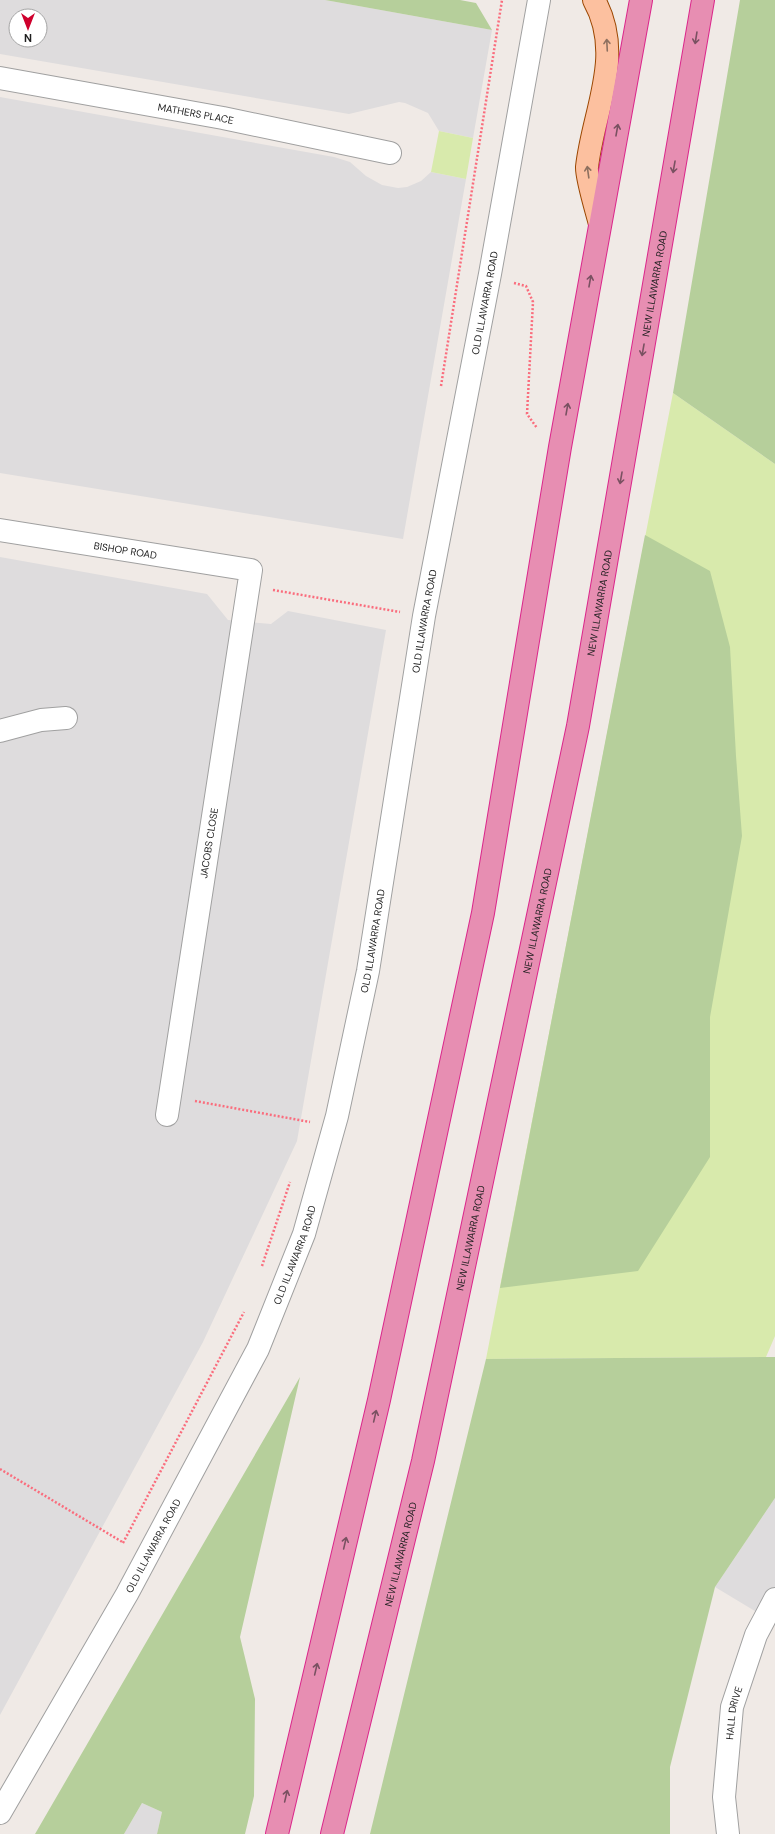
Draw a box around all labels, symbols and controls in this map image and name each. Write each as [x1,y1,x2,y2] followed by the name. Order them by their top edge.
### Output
[8,8,48,48] north arrow
[24,31,32,45] text: N
[692,32,700,45] one-way arrow
[603,38,611,51] one-way arrow
[157,100,235,127] street label: MATHERS PLACE
[613,124,621,137] one-way arrow
[670,160,678,173] one-way arrow
[584,166,592,179] one-way arrow
[639,229,670,338] street label: NEW ILLAWARRA ROAD
[468,250,500,356] street label: OLD ILLAWARRA ROAD
[586,275,594,288] one-way arrow
[639,343,647,356] one-way arrow
[564,403,572,416] one-way arrow
[616,471,624,484] one-way arrow
[93,539,158,561] street label: BISHOP ROAD
[584,549,615,657] street label: NEW ILLAWARRA ROAD
[409,568,439,674] street label: OLD ILLAWARRA ROAD
[197,806,221,879] street label: JACOBS CLOSE
[519,867,554,975] street label: NEW ILLAWARRA ROAD
[357,888,387,994] street label: OLD ILLAWARRA ROAD
[453,1184,488,1292] street label: NEW ILLAWARRA ROAD
[270,1204,318,1306] street label: OLD ILLAWARRA ROAD
[371,1410,379,1423] one-way arrow
[122,1496,183,1595] street label: OLD ILLAWARRA ROAD
[381,1500,419,1608] street label: NEW ILLAWARRA ROAD
[342,1537,350,1550] one-way arrow
[312,1663,320,1676] one-way arrow
[723,1684,745,1740] street label: HALL DRIVE
[282,1790,290,1803] one-way arrow

